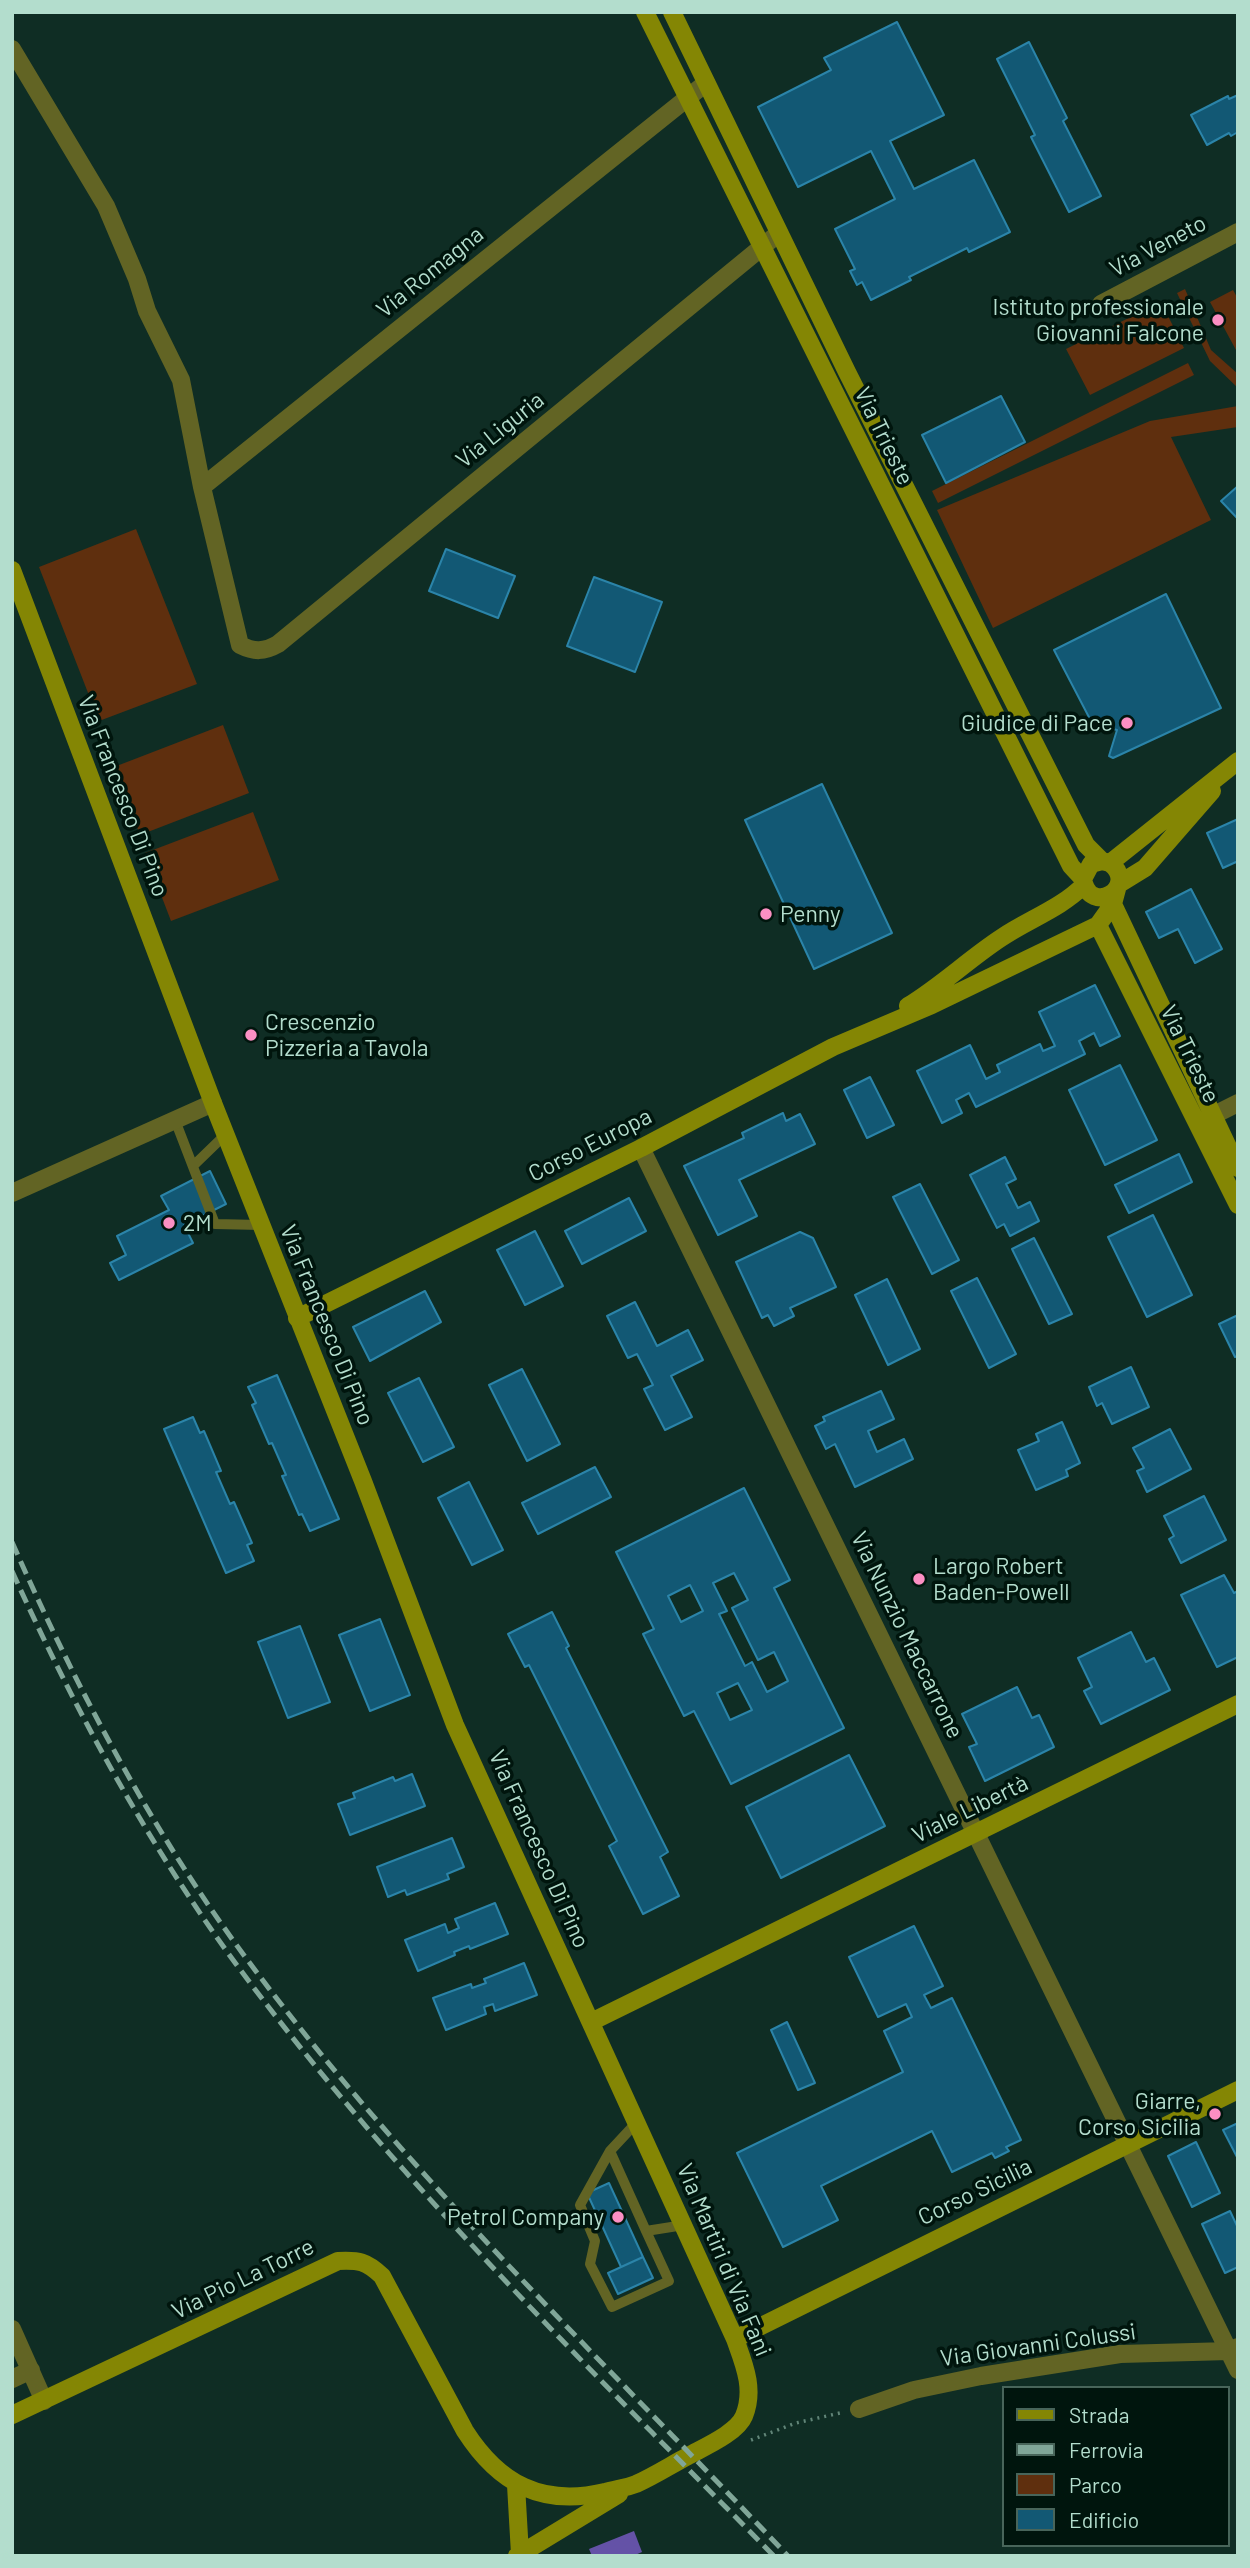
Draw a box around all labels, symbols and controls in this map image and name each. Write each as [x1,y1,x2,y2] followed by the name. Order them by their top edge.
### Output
[1105,209,1211,283] street label: Via Veneto
[371,221,489,323] street label: Via Romagna
[993,293,1204,347] place label: Istituto professionale Giovanni Falcone
[1210,312,1226,328] marker: Istituto professionale Giovanni Falcone
[849,383,919,489] street label: Via Trieste
[450,386,550,474] street label: Via Liguria
[72,691,174,901] street label: Via Francesco Di Pino
[961,709,1113,737] place label: Giudice di Pace
[1119,715,1135,731] marker: Giudice di Pace
[780,900,841,928] place label: Penny
[758,906,774,922] marker: Penny
[1155,1001,1225,1107] street label: Via Trieste
[265,1008,429,1062] place label: Crescenzio Pizzeria a Tavola
[243,1027,259,1043] marker: Crescenzio Pizzeria a Tavola
[524,1102,656,1188] street label: Corso Europa
[183,1209,212,1237] place label: 2M
[161,1215,177,1231] marker: 2M
[274,1221,380,1429] street label: Via Francesco Di Pino
[845,1527,969,1743] street label: Via Nunzio Maccarrone
[933,1552,1069,1606] place label: Largo Robert Baden-Powell
[911,1571,927,1587] marker: Largo Robert Baden-Powell
[483,1746,595,1952] street label: Via Francesco Di Pino
[907,1769,1033,1849] street label: Viale Libertà
[1078,2087,1201,2141] place label: Giarre, Corso Sicilia
[1207,2106,1223,2122] marker: Giarre, Corso Sicilia
[914,2153,1036,2231] street label: Corso Sicilia
[671,2159,777,2361] street label: Via Martiri di Via Fani
[447,2203,604,2231] place label: Petrol Company
[610,2209,626,2225] marker: Petrol Company
[167,2233,319,2325] street label: Via Pio La Torre
[938,2318,1138,2372] street label: Via Giovanni Colussi
[1002,2386,1229,2547] legend
[1069,2402,1129,2427] text: Strada
[1069,2437,1144,2462] text: Ferrovia
[1069,2472,1122,2497] text: Parco
[1069,2507,1139,2532] text: Edificio

